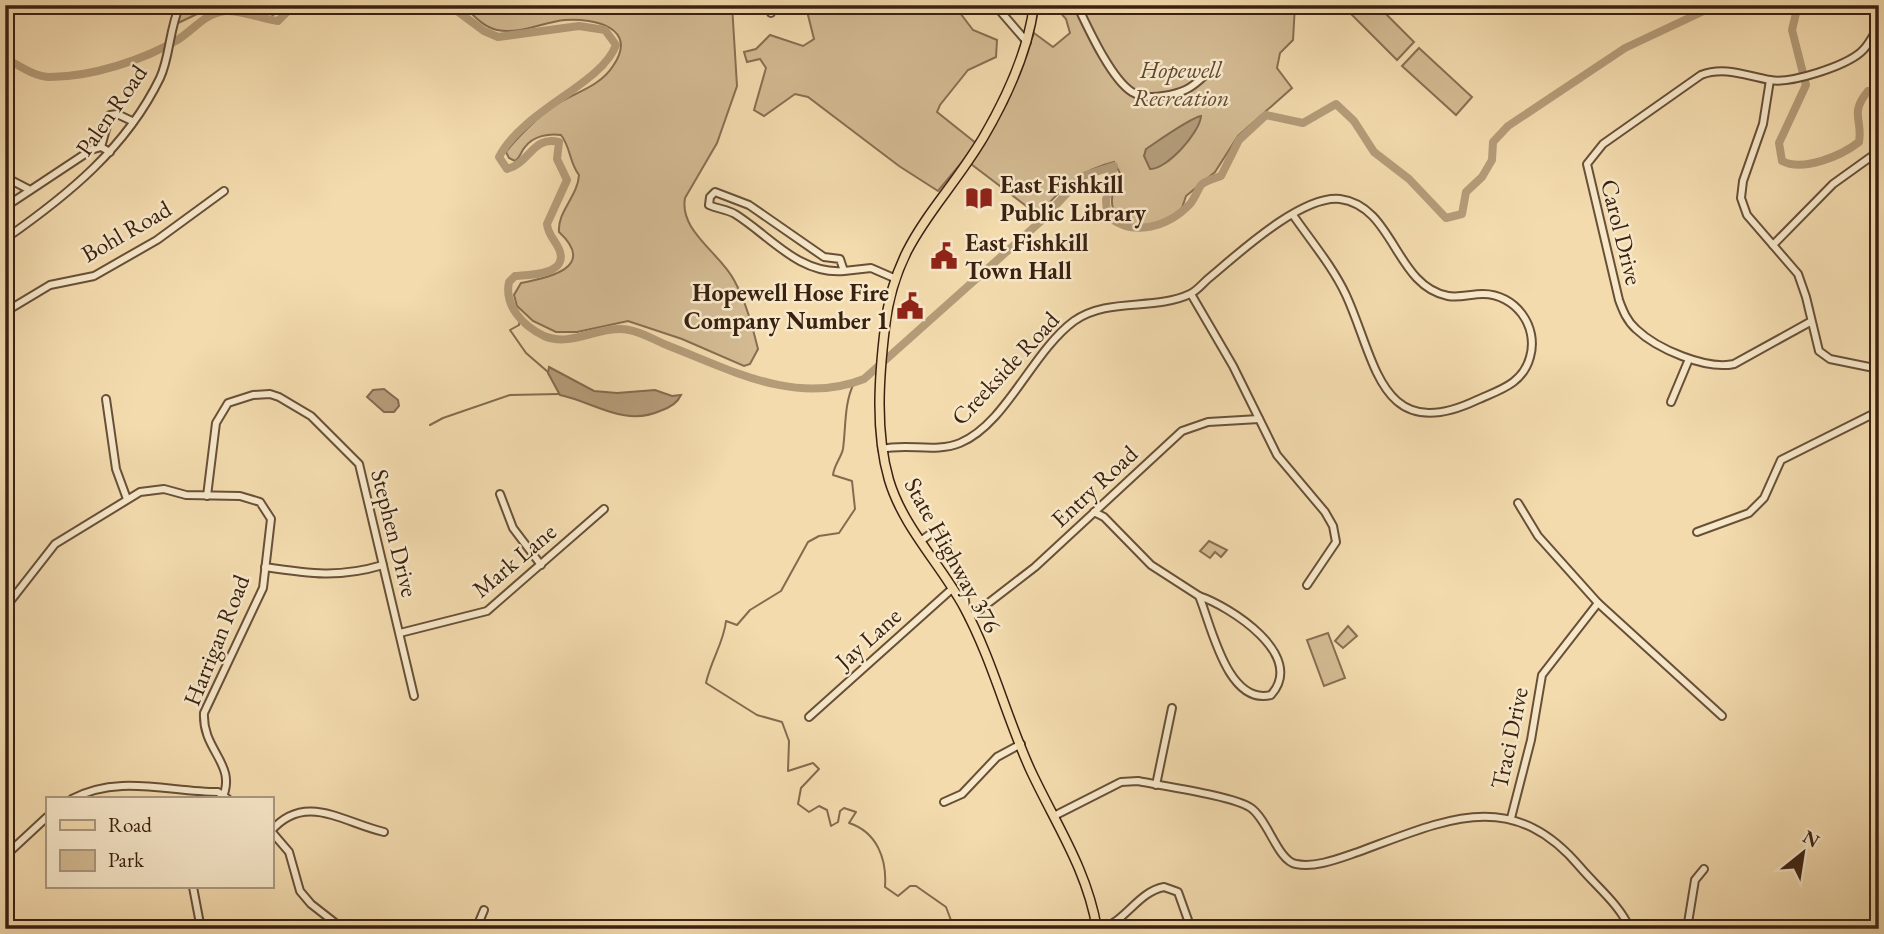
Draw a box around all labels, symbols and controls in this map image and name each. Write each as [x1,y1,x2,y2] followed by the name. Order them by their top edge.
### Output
[1133,54,1229,113] park label: Hopewell Recreation
[68,58,154,162] street label: Palen Road
[1000,169,1146,229] place label: East Fishkill Public Library
[1594,176,1650,288] street label: Carol Drive
[964,183,994,213] library icon: East Fishkill Public Library
[75,192,177,269] street label: Bohl Road
[965,227,1089,286] place label: East Fishkill Town Hall
[929,241,959,271] public building icon: East Fishkill Town Hall
[684,277,889,337] place label: Hopewell Hose Fire Company Number 1
[895,291,925,321] public building icon: Hopewell Hose Fire Company Number 1
[944,304,1066,432] street label: Creekside Road
[1044,437,1144,534] street label: Entry Road
[364,466,426,600] street label: Stephen Drive
[898,472,1008,638] street label: State Highway 376
[466,516,562,604] street label: Mark Lane
[176,569,257,710] street label: Harrigan Road
[827,600,908,677] street label: Jay Lane
[1483,684,1535,792] street label: Traci Drive
[46,797,273,888] legend
[108,811,152,838] text: Road
[1769,818,1839,888] north arrow
[1798,824,1825,854] text: N
[108,846,145,873] text: Park

